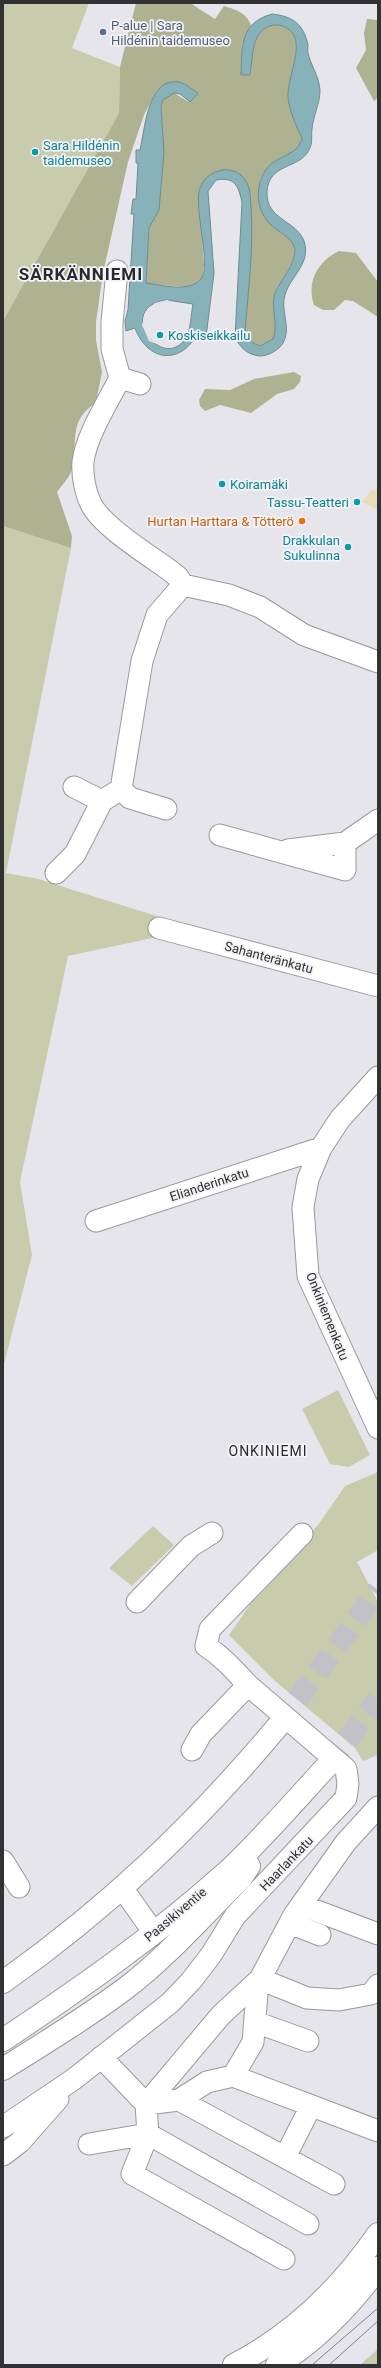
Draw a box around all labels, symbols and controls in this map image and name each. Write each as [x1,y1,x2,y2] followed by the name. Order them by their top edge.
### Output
[111,18,230,48] place label: P-alue | Sara Hildénin taidemuseo
[98,27,108,37] marker: P-alue | Sara Hildénin taidemuseo
[43,138,120,168] place label: Sara Hildénin taidemuseo
[30,147,40,157] marker: Sara Hildénin taidemuseo
[19,264,143,284] district label: SÄRKÄNNIEMI
[168,328,250,343] place label: Koskiseikkailu
[155,330,165,340] marker: Koskiseikkailu
[230,477,288,492] place label: Koiramäki
[217,479,227,489] marker: Koiramäki
[267,495,349,510] place label: Tassu-Teatteri
[352,497,362,507] marker: Tassu-Teatteri
[147,514,294,529] place label: Hurtan Harttara & Tötterö
[297,516,307,526] marker: Hurtan Harttara & Tötterö
[282,533,340,563] place label: Drakkulan Sukulinna
[343,542,353,552] marker: Drakkulan Sukulinna
[223,938,315,976] street label: Sahanteränkatu
[168,1165,250,1204] street label: Elianderinkatu
[303,1270,352,1362] street label: Onkiniemenkatu
[229,1443,308,1459] district label: ONKINIEMI
[257,1833,316,1894] street label: Haarlankatu
[141,1884,210,1945] street label: Paasikiventie

